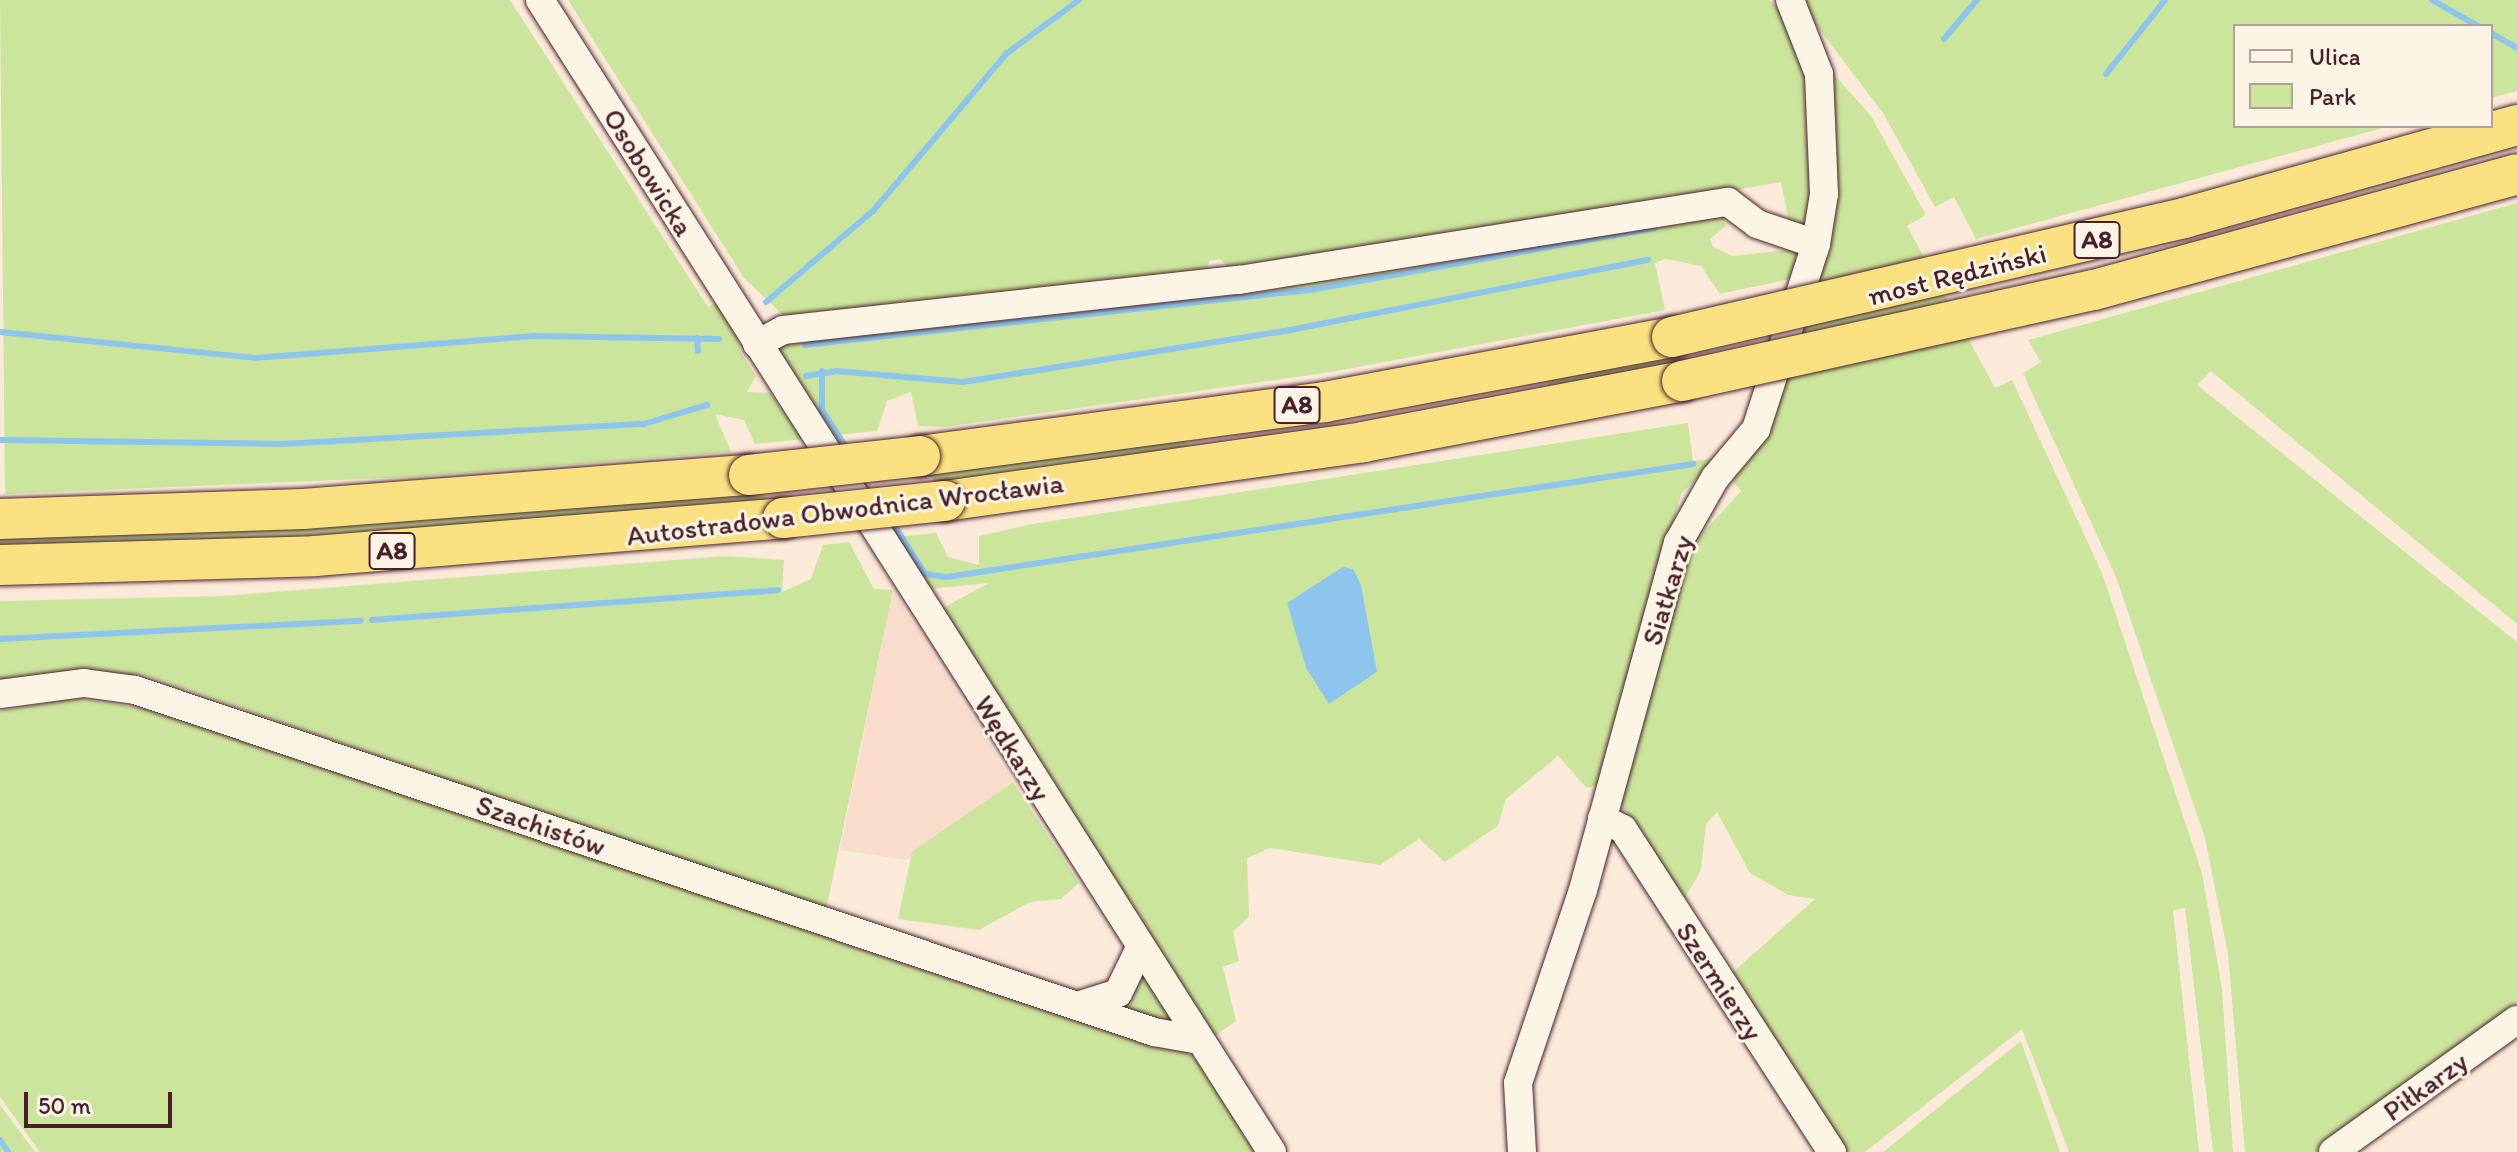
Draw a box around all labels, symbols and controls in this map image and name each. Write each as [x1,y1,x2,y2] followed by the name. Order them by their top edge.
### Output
[2233,24,2493,128] legend
[2309,42,2361,71] text: Ulica
[2309,82,2356,111] text: Park
[597,102,701,242] street label: Osobowicka
[2073,218,2121,262] road number: A8
[1864,236,2050,312] street label: most Rędziński
[1273,383,1321,427] road number: A8
[625,466,1065,552] street label: Autostradowa Obwodnica Wrocławia
[368,529,416,573] road number: A8
[1634,531,1700,649] street label: Siatkarzy
[968,689,1058,807] street label: Wędkarzy
[472,787,610,863] street label: Szachistów
[1669,916,1771,1046] street label: Szermierzy
[2376,1044,2474,1128] street label: Piłkarzy
[28,1076,176,1126] scale bar
[38,1091,91,1120] text: 50 m

